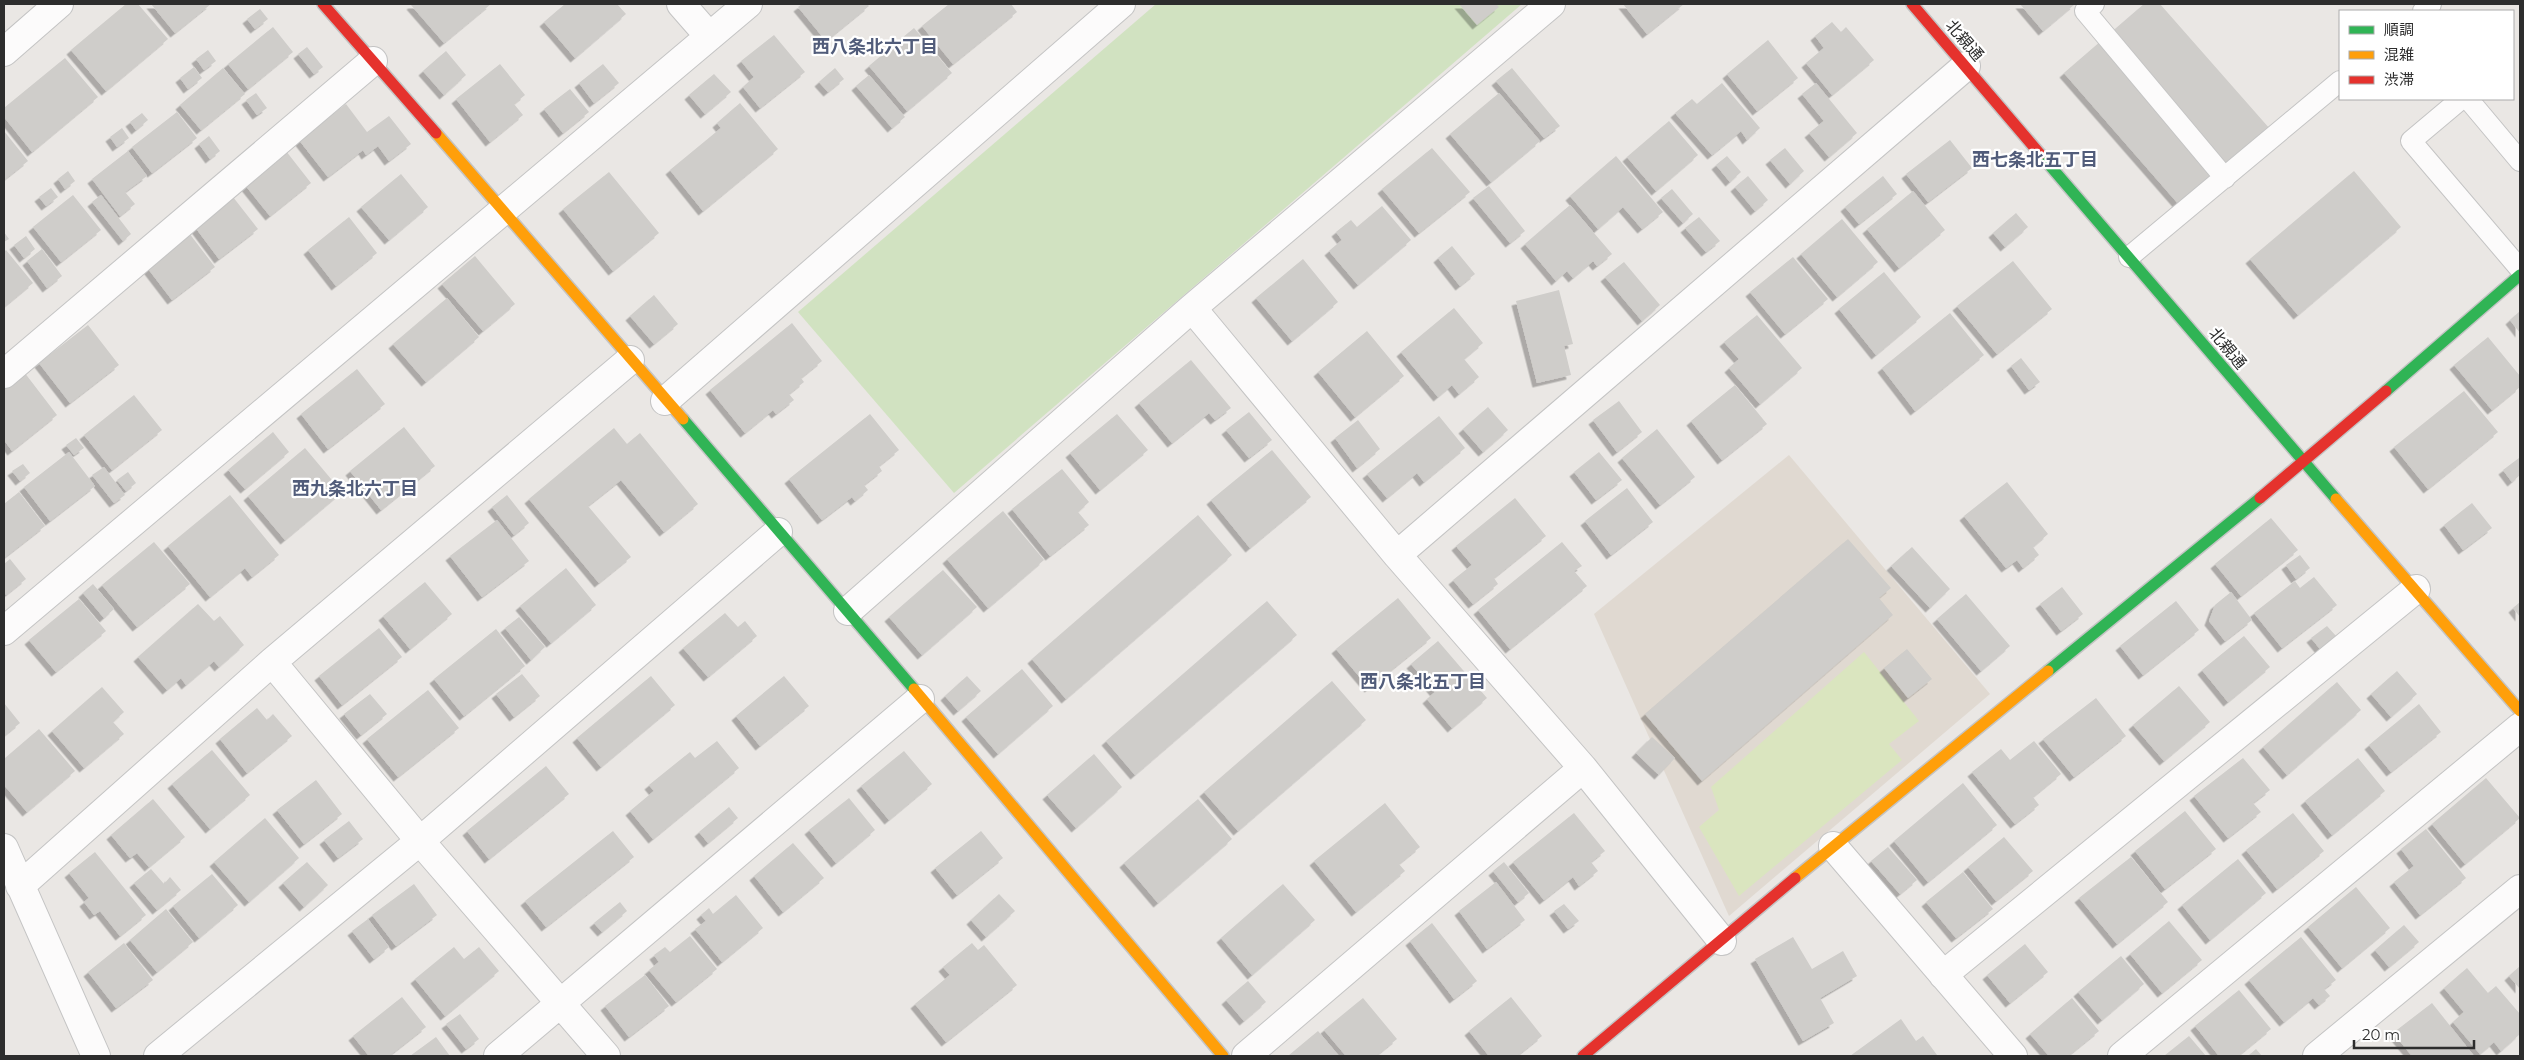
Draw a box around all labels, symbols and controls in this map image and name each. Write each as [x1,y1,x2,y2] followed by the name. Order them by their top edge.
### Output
[2339,10,2514,100] legend
[1942,16,1988,65] street label: 北親通
[2384,20,2414,39] text: 順調
[812,36,938,58] district label: 西八条北六丁目
[2384,45,2414,64] text: 混雑
[2384,70,2414,89] text: 渋滞
[1972,149,2098,171] district label: 西七条北五丁目
[2205,324,2250,373] street label: 北親通
[292,478,418,500] district label: 西九条北六丁目
[1360,671,1486,693] district label: 西八条北五丁目
[2354,1018,2474,1050] scale bar
[2362,1025,2400,1044] text: 20 m

